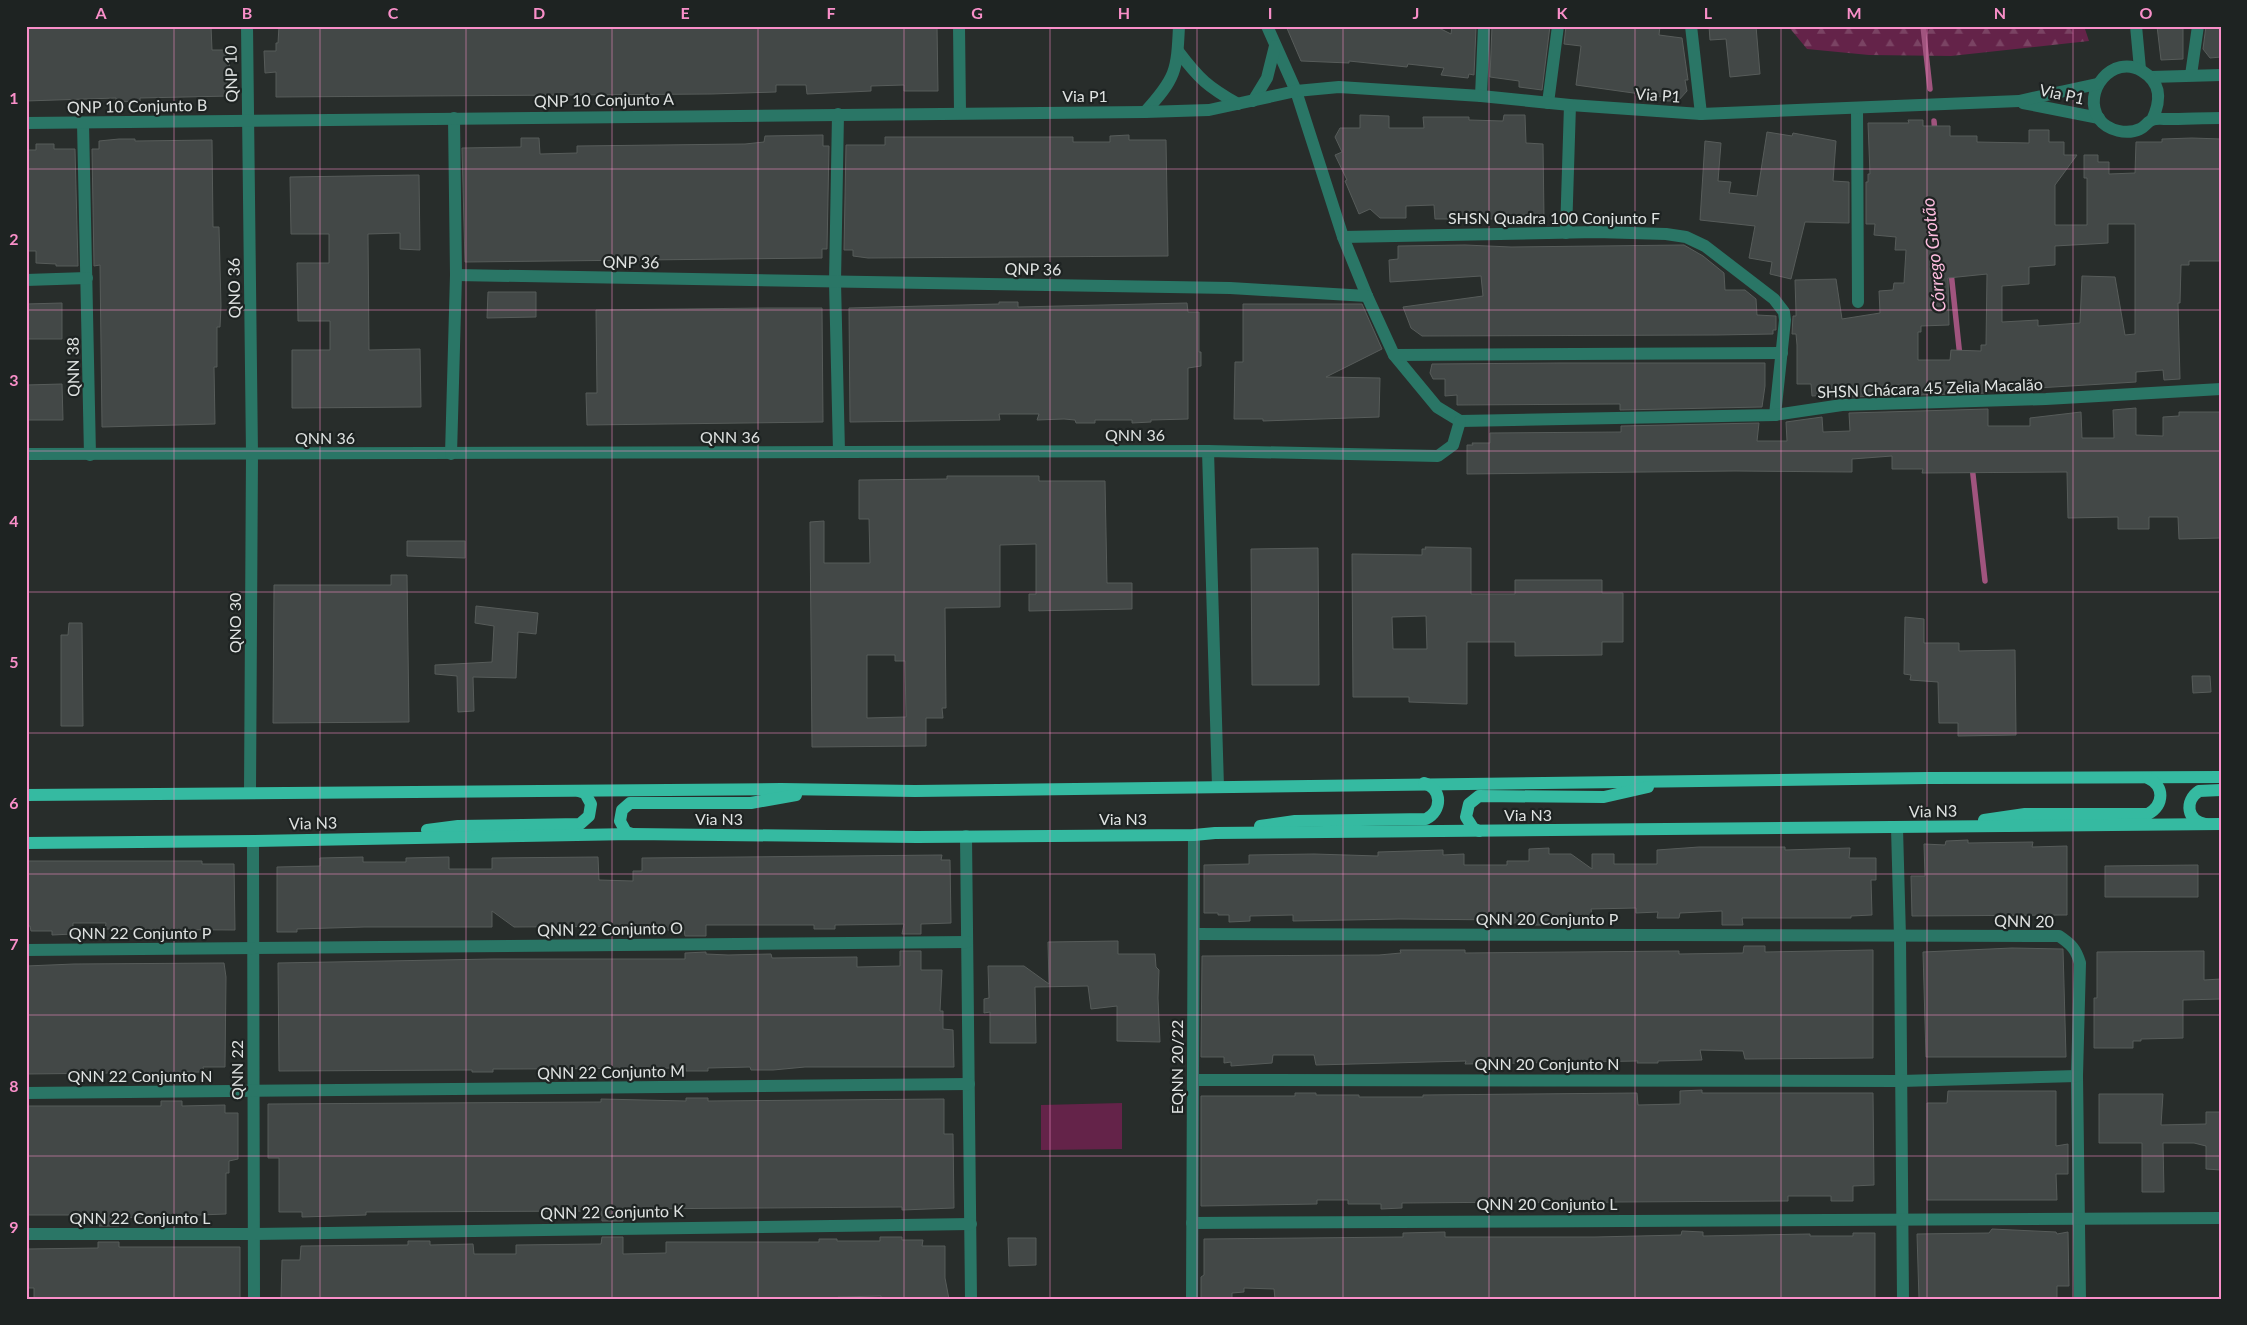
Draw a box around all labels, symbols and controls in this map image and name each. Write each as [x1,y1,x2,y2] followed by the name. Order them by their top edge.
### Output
[94,3,107,22] text: A
[242,3,252,22] text: B
[388,3,399,22] text: C
[533,3,545,22] text: D
[680,3,690,22] text: E
[826,3,836,22] text: F
[971,3,983,22] text: G
[1118,3,1130,22] text: H
[1268,3,1272,22] text: I
[1413,3,1419,22] text: J
[1557,3,1569,22] text: K
[1704,3,1713,22] text: L
[1846,3,1862,22] text: M
[1994,3,2006,22] text: N
[2140,3,2153,22] text: O
[221,45,240,103] street label: QNP 10
[2038,79,2086,108] street label: Via P1
[1635,83,1681,106] street label: Via P1
[1062,86,1108,105] street label: Via P1
[9,88,19,107] text: 1
[534,89,674,110] street label: QNP 10 Conjunto A
[67,95,207,116] street label: QNP 10 Conjunto B
[1916,197,1950,313] water label: Córrego Grotão
[1448,208,1660,227] street label: SHSN Quadra 100 Conjunto F
[9,229,19,248] text: 2
[602,252,660,271] street label: QNP 36
[223,258,244,318] street label: QNO 36
[1004,259,1062,278] street label: QNP 36
[62,337,83,397] street label: QNN 38
[9,370,19,389] text: 3
[1817,374,2043,401] street label: SHSN Chácara 45 Zelia Macalão
[1105,425,1165,444] street label: QNN 36
[700,427,760,446] street label: QNN 36
[295,428,355,447] street label: QNN 36
[9,511,19,530] text: 4
[225,593,244,653] street label: QNO 30
[9,652,19,671] text: 5
[9,793,19,812] text: 6
[1909,801,1957,820] street label: Via N3
[1504,805,1552,824] street label: Via N3
[695,809,743,828] street label: Via N3
[1099,809,1147,828] street label: Via N3
[289,813,337,832] street label: Via N3
[1476,909,1619,928] street label: QNN 20 Conjunto P
[1994,910,2054,931] street label: QNN 20
[537,918,683,939] street label: QNN 22 Conjunto O
[69,923,212,942] street label: QNN 22 Conjunto P
[9,934,19,953] text: 7
[1167,1020,1186,1114] street label: EQNN 20/22
[227,1040,246,1100] street label: QNN 22
[1474,1054,1620,1073] street label: QNN 20 Conjunto N
[537,1061,685,1082] street label: QNN 22 Conjunto M
[67,1066,213,1085] street label: QNN 22 Conjunto N
[9,1076,19,1095] text: 8
[1476,1194,1618,1213] street label: QNN 20 Conjunto L
[540,1201,684,1222] street label: QNN 22 Conjunto K
[69,1208,211,1227] street label: QNN 22 Conjunto L
[9,1217,19,1236] text: 9

